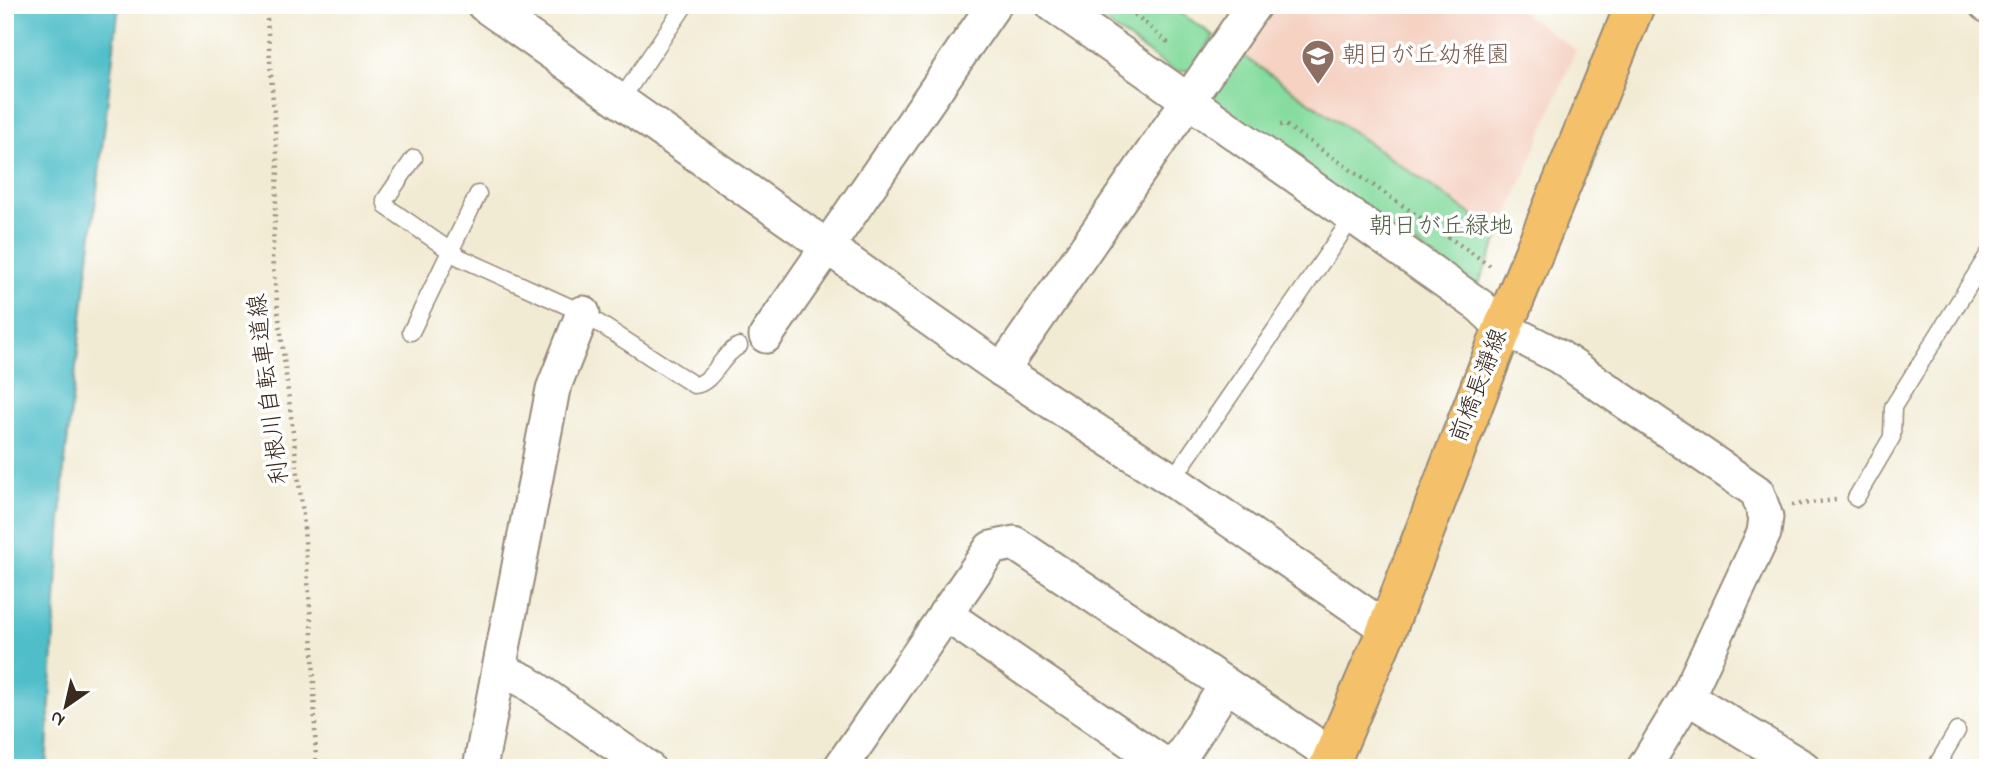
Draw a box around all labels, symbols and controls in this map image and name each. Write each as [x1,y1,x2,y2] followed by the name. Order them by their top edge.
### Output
[1299,37,1337,86] school or university icon: 朝日が丘幼稚園
[1342,39,1510,74] place label: 朝日が丘幼稚園
[1369,210,1513,245] park label: 朝日が丘緑地
[241,292,299,486] street label: 利根川自転車道線
[1442,324,1518,448] street label: 前橋長瀞線
[32,672,102,742] north arrow
[45,703,71,733] text: N

